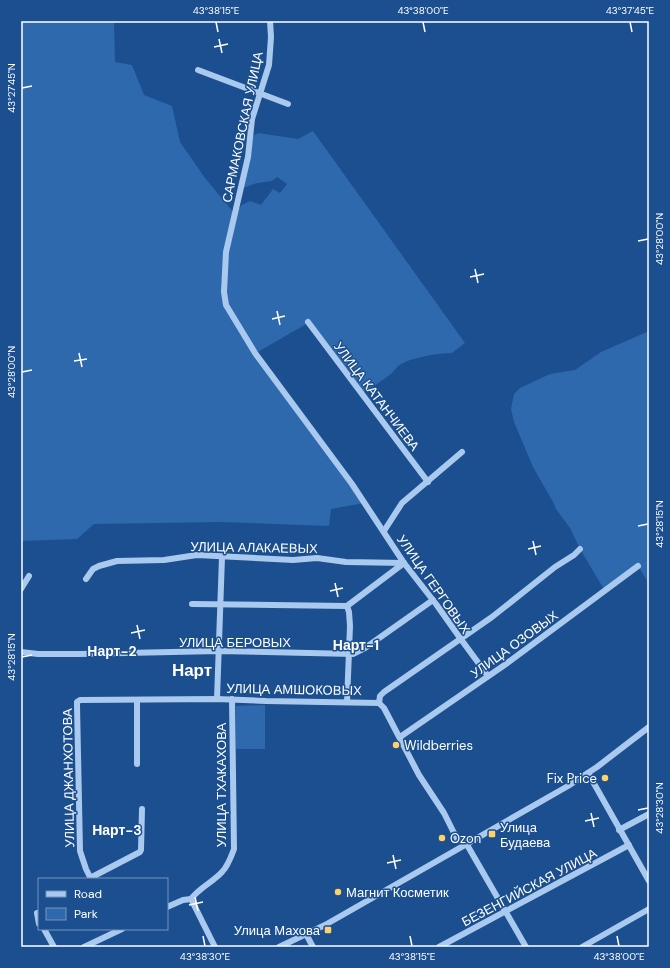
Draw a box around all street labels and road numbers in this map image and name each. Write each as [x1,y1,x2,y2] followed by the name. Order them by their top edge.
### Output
[218,50,267,204] street label: САРМАКОВСКАЯ УЛИЦА
[330,339,423,454] street label: УЛИЦА КАТАНЧИЕВА
[393,531,474,637] street label: УЛИЦА ГЕРГОВЫХ
[190,538,318,557] street label: УЛИЦА АЛАКАЕВЫХ
[467,607,562,682] street label: УЛИЦА ОЗОВЫХ
[179,634,291,651] street label: УЛИЦА БЕРОВЫХ
[226,680,362,699] street label: УЛИЦА АМШОКОВЫХ
[59,708,78,848] street label: УЛИЦА ДЖАНХОТОВА
[213,723,230,847] street label: УЛИЦА ТХАКАХОВА
[459,844,600,930] street label: БЕЗЕНГИЙСКАЯ УЛИЦА

